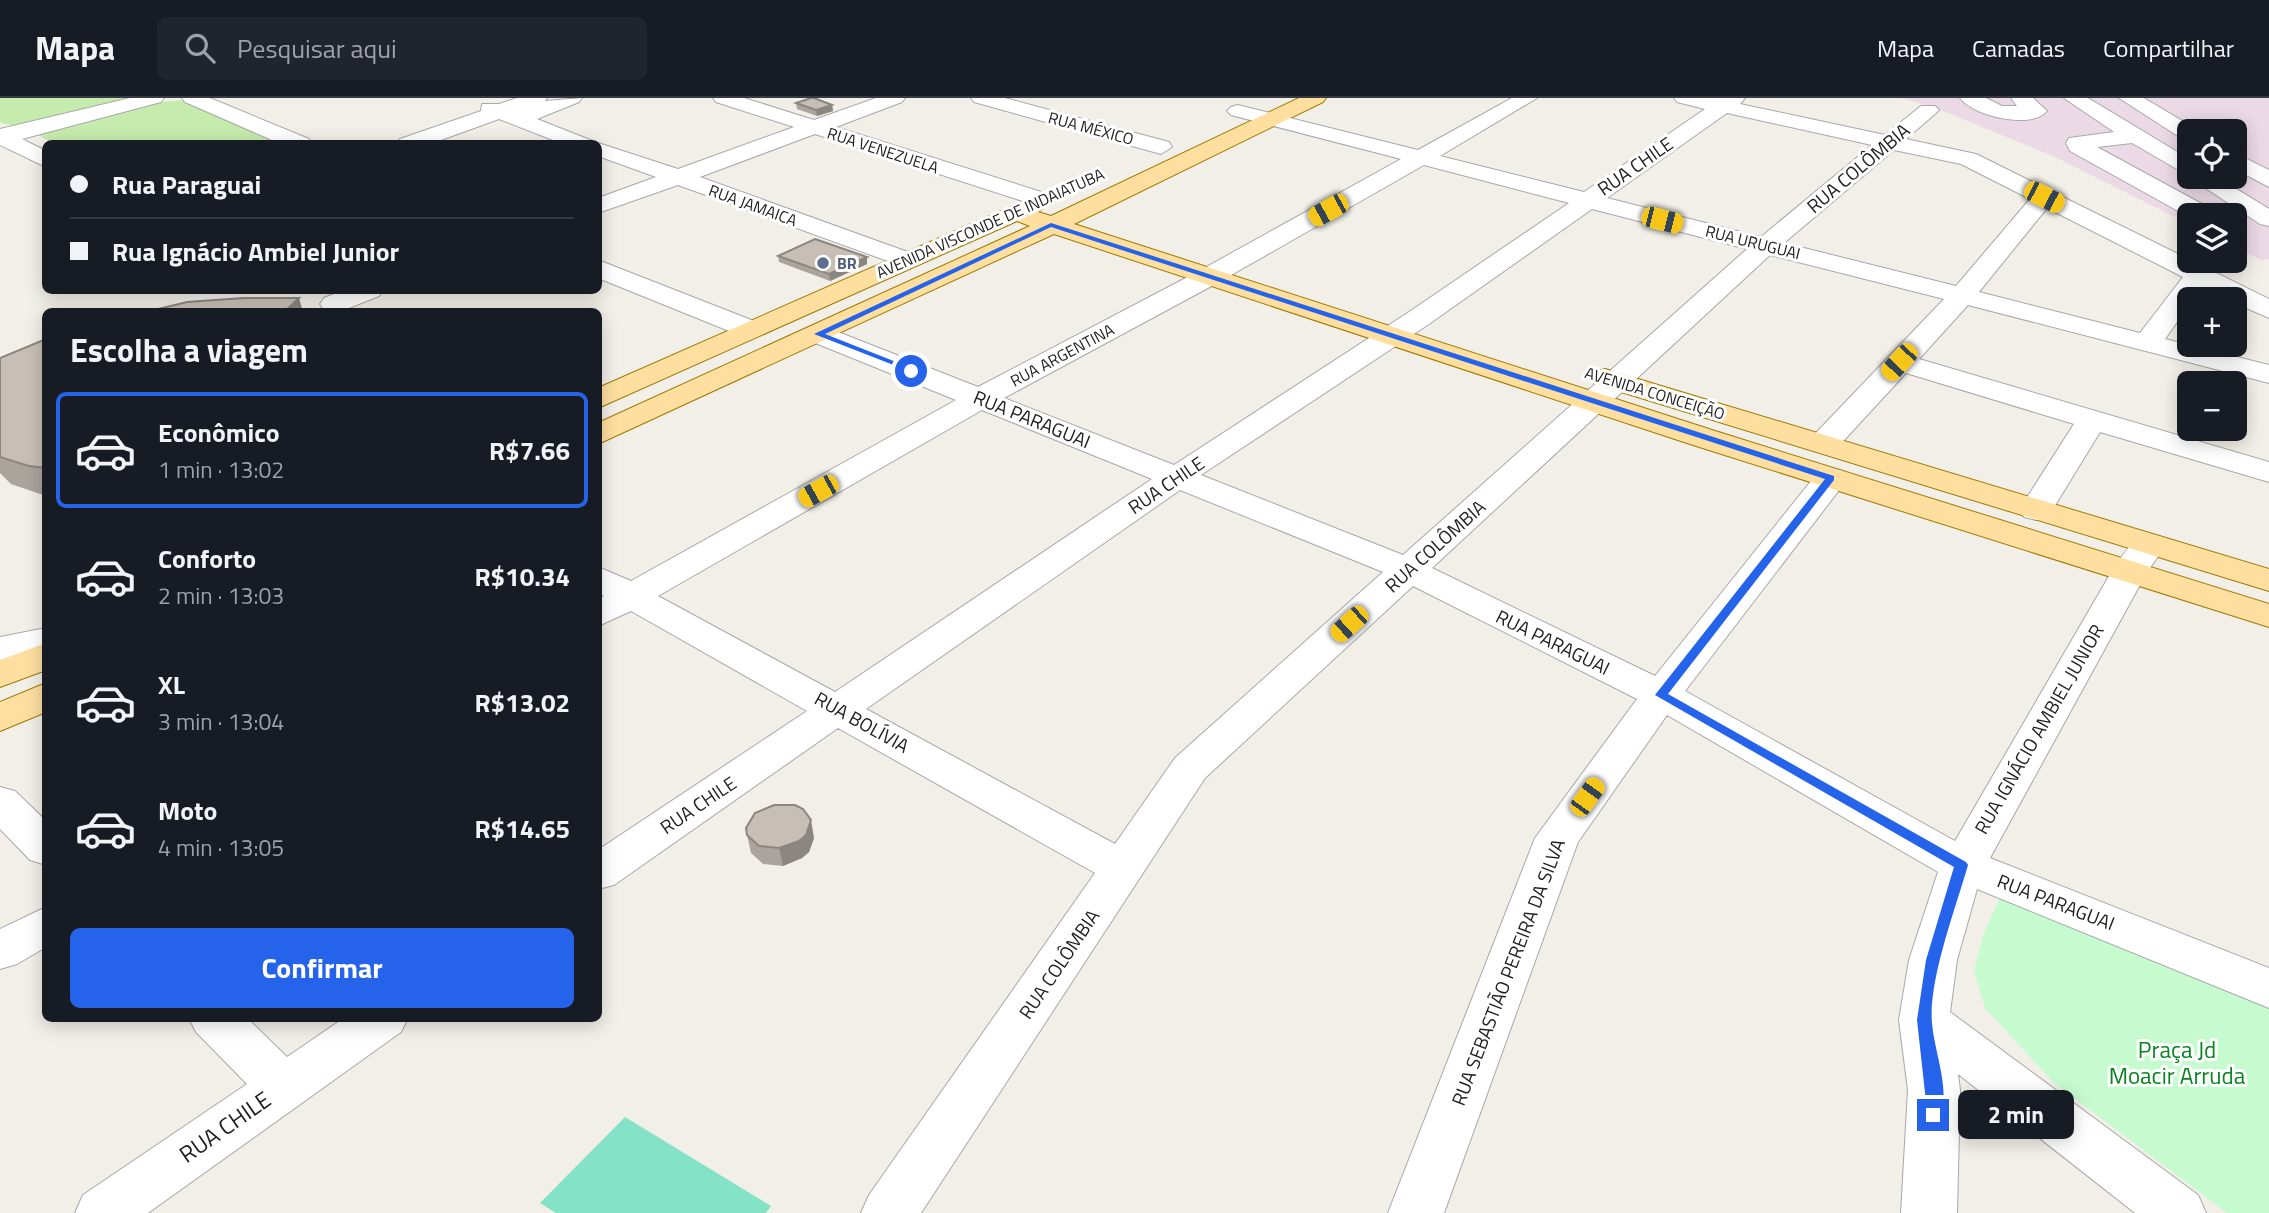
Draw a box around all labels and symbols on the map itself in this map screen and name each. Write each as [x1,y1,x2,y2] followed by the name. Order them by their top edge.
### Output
[1046,105,1136,151] street label: RUA MÉXICO
[1800,116,1916,220] street label: RUA COLÔMBIA
[824,121,942,179] street label: RUA VENEZUELA
[1591,129,1679,202] street label: RUA CHILE
[872,162,1108,284] street label: AVENIDA VISCONDE DE INDAIATUBA
[705,178,801,232] street label: RUA JAMAICA
[2021,178,2068,216] car
[1305,191,1352,229] car
[1640,205,1685,235] car
[1703,219,1803,265] street label: RUA URUGUAI
[837,251,857,275] place label: BR
[815,255,831,271] marker: BR
[1006,317,1119,393] street label: RUA ARGENTINA
[1877,339,1922,385] car
[895,355,927,387] route start
[1582,360,1728,426] street label: AVENIDA CONCEIÇÃO
[969,382,1095,455] street label: RUA PARAGUAI
[1122,448,1210,521] street label: RUA CHILE
[795,472,842,510] car
[1378,492,1492,599] street label: RUA COLÔMBIA
[1491,601,1615,682] street label: RUA PARAGUAI
[1327,602,1372,646] car
[1966,618,2111,839] street label: RUA IGNÁCIO AMBIEL JUNIOR
[810,684,915,760] street label: RUA BOLÍVIA
[654,768,742,841] street label: RUA CHILE
[1567,774,1608,820] car
[1443,834,1572,1109] street label: RUA SEBASTIÃO PEREIRA DA SILVA
[1993,866,2119,937] street label: RUA PARAGUAI
[1011,903,1106,1024] street label: RUA COLÔMBIA
[2109,1032,2246,1093] park label: Praça Jd Moacir Arruda
[172,1082,278,1171] street label: RUA CHILE
[1958,1090,2073,1140] callout: 2 min
[1917,1099,1949,1131] route end

